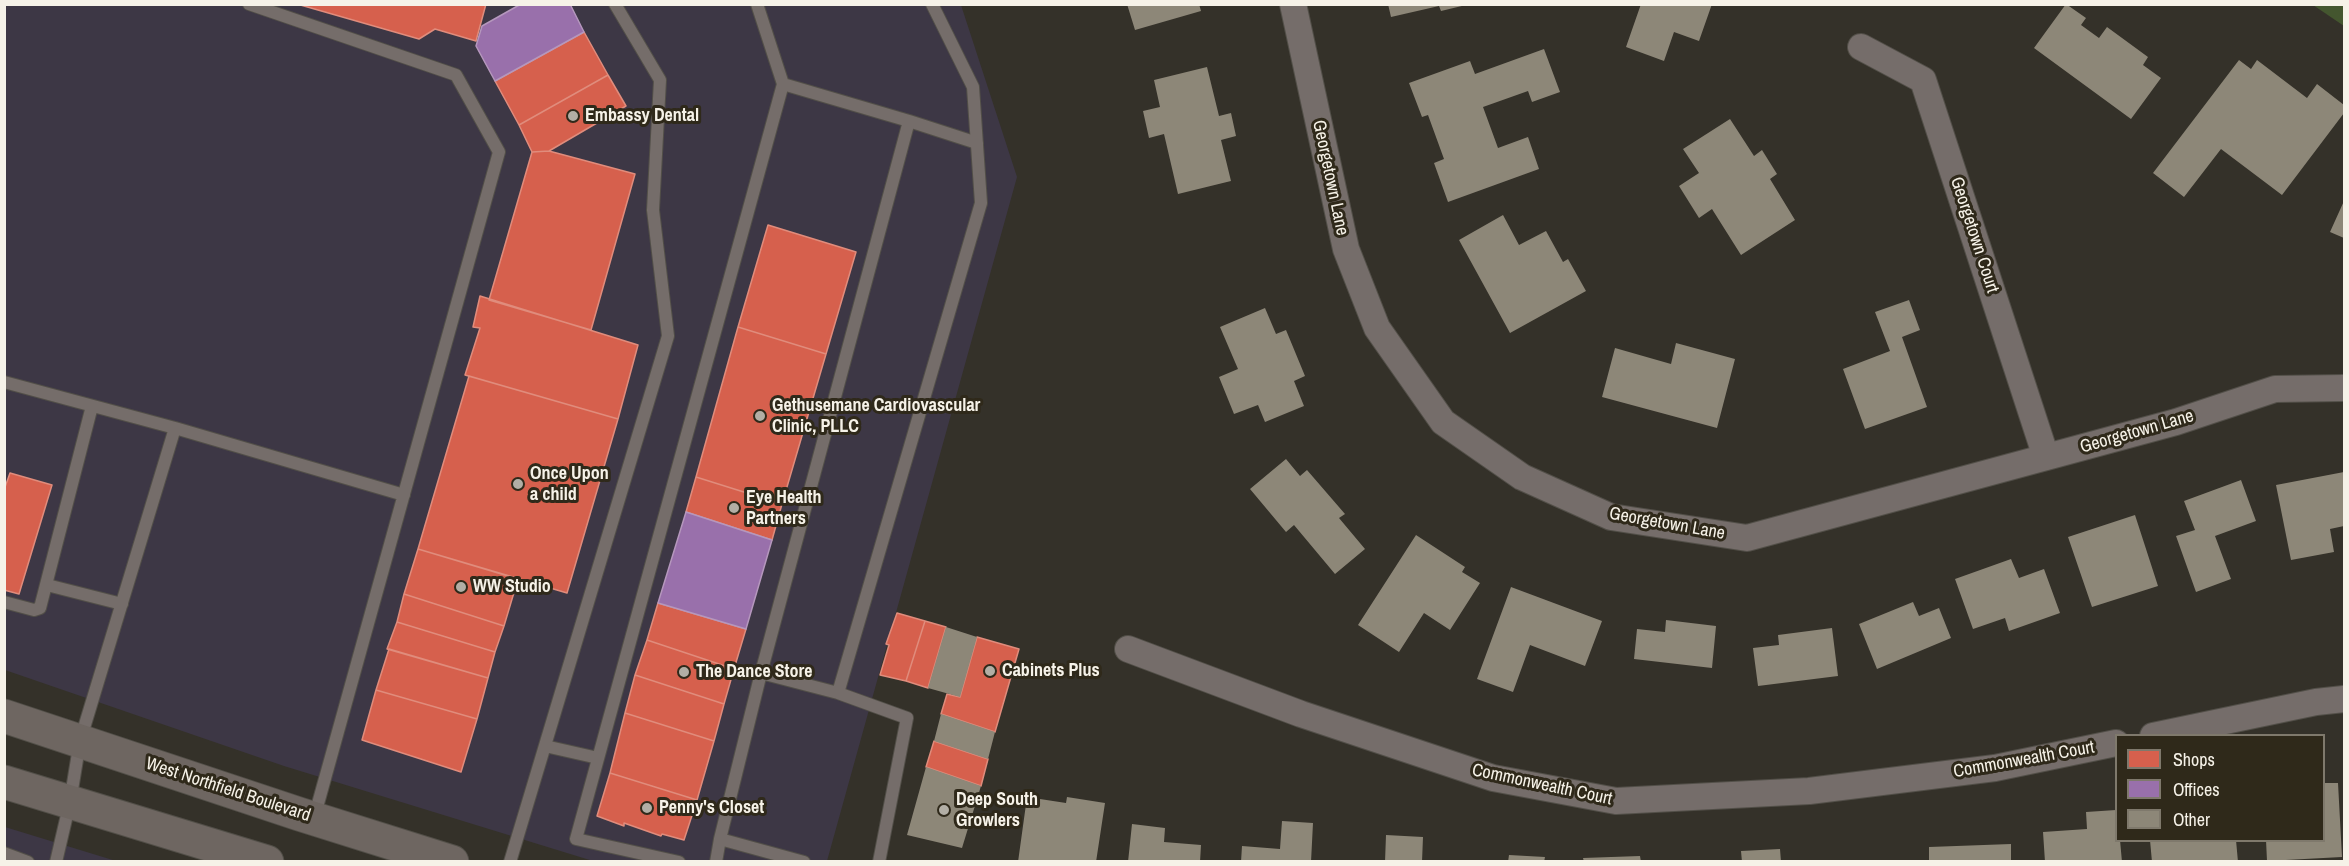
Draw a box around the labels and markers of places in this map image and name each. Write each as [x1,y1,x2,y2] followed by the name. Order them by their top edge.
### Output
[585,105,699,127] place label: Embassy Dental
[566,109,580,123] marker: Embassy Dental
[772,395,980,438] place label: Gethusemane Cardiovascular Clinic, PLLC
[753,409,767,423] marker: Gethusemane Cardiovascular Clinic, PLLC
[530,463,609,506] place label: Once Upon a child
[511,477,525,491] marker: Once Upon a child
[746,487,821,530] place label: Eye Health Partners
[727,501,741,515] marker: Eye Health Partners
[473,576,551,598] place label: WW Studio
[454,580,468,594] marker: WW Studio
[1002,660,1100,682] place label: Cabinets Plus
[696,661,812,683] place label: The Dance Store
[983,664,997,678] marker: Cabinets Plus
[677,665,691,679] marker: The Dance Store
[956,789,1038,832] place label: Deep South Growlers
[659,797,764,819] place label: Penny's Closet
[640,801,654,815] marker: Penny's Closet
[937,803,951,817] marker: Deep South Growlers

